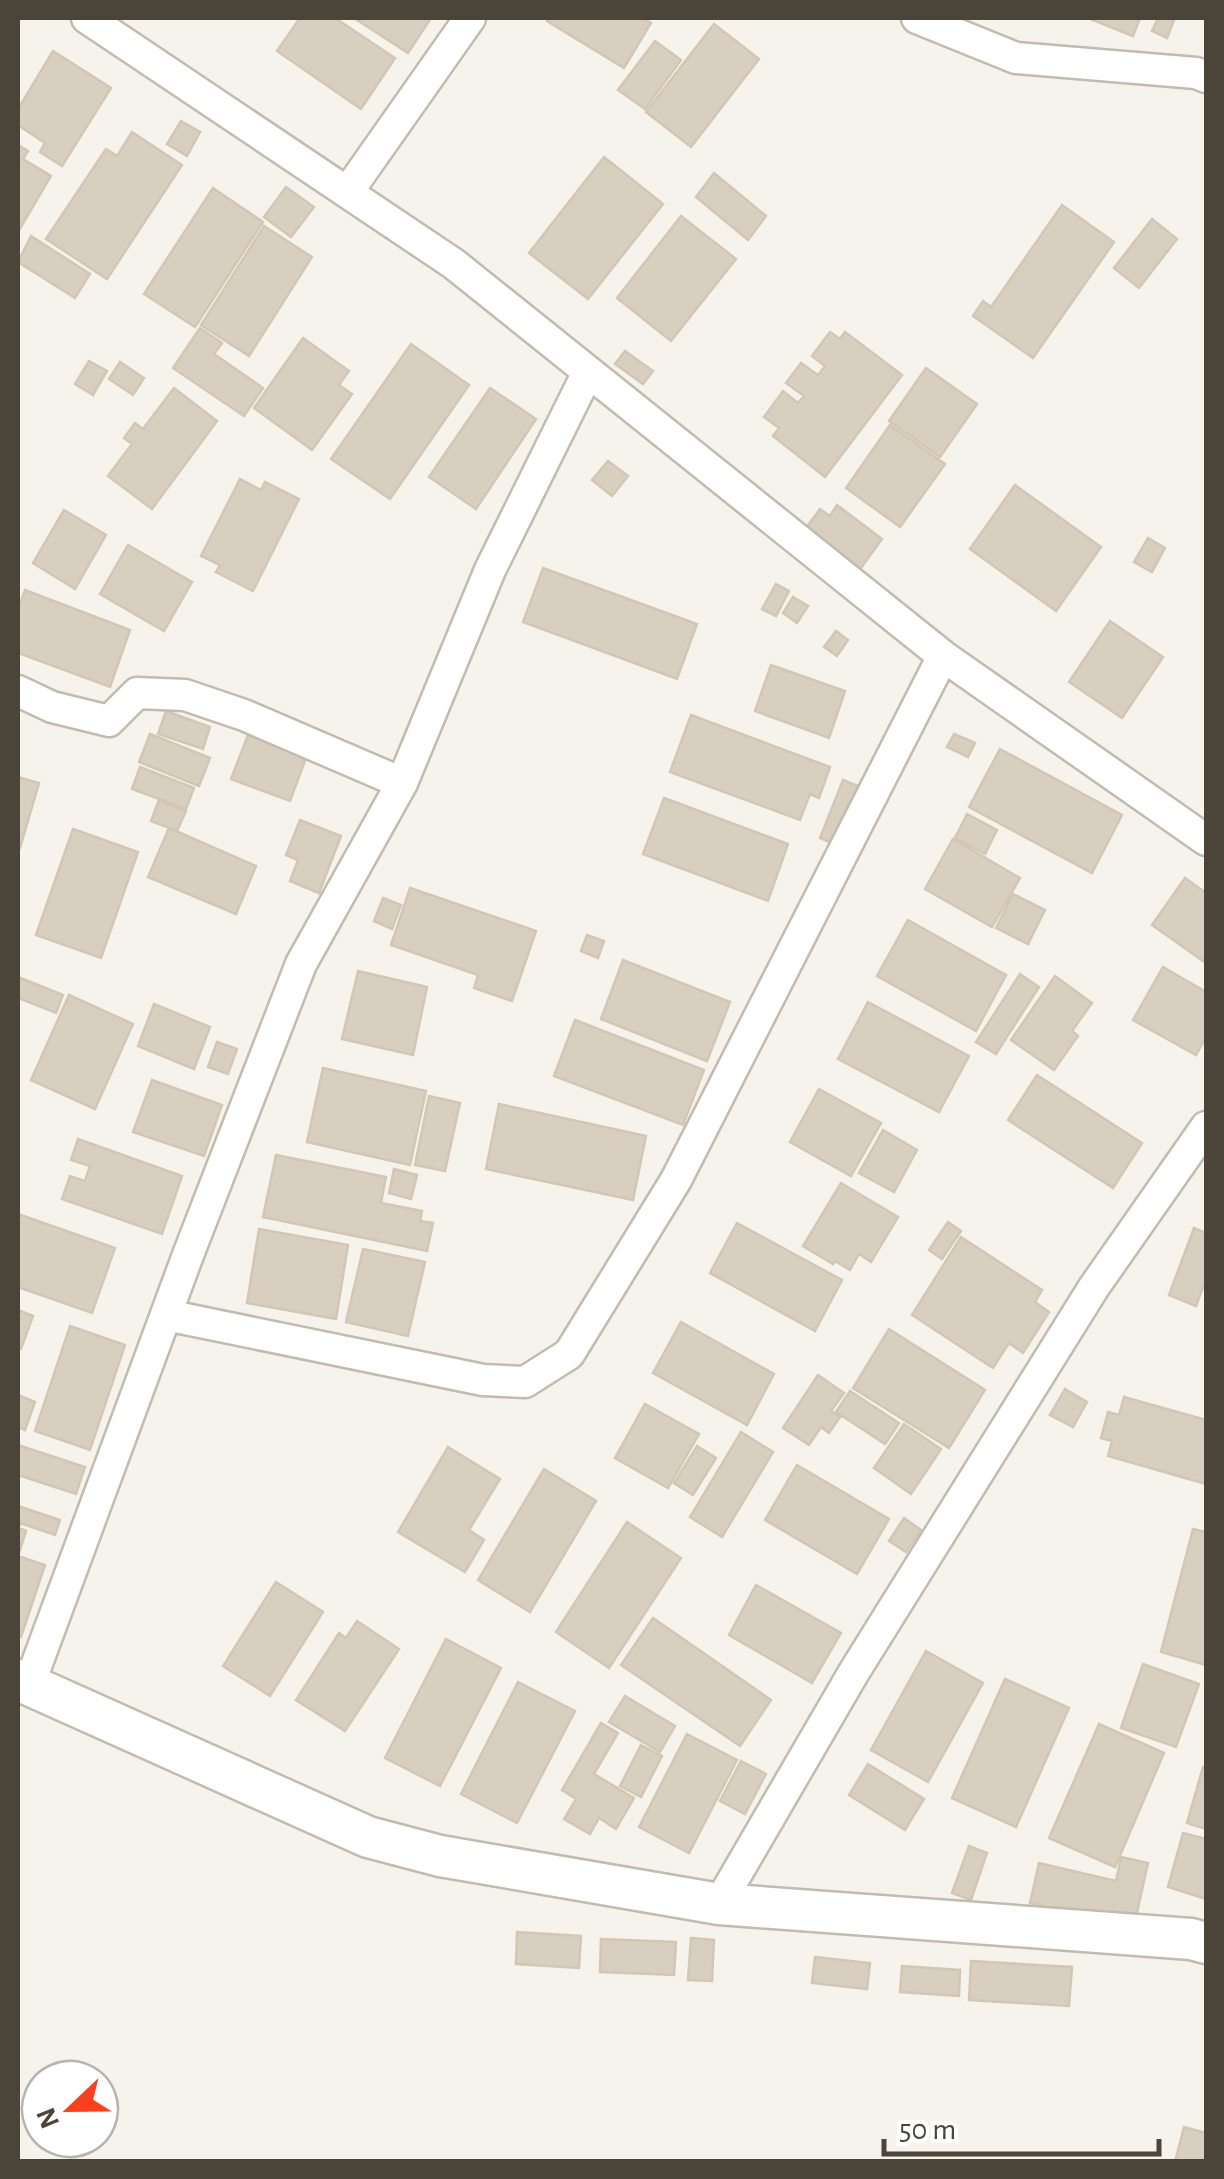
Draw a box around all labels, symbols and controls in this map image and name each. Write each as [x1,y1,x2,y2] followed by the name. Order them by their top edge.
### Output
[20,2059,120,2159] north arrow
[884,2094,1159,2156] scale bar
[32,2103,65,2132] text: N
[899,2115,956,2145] text: 50 m

